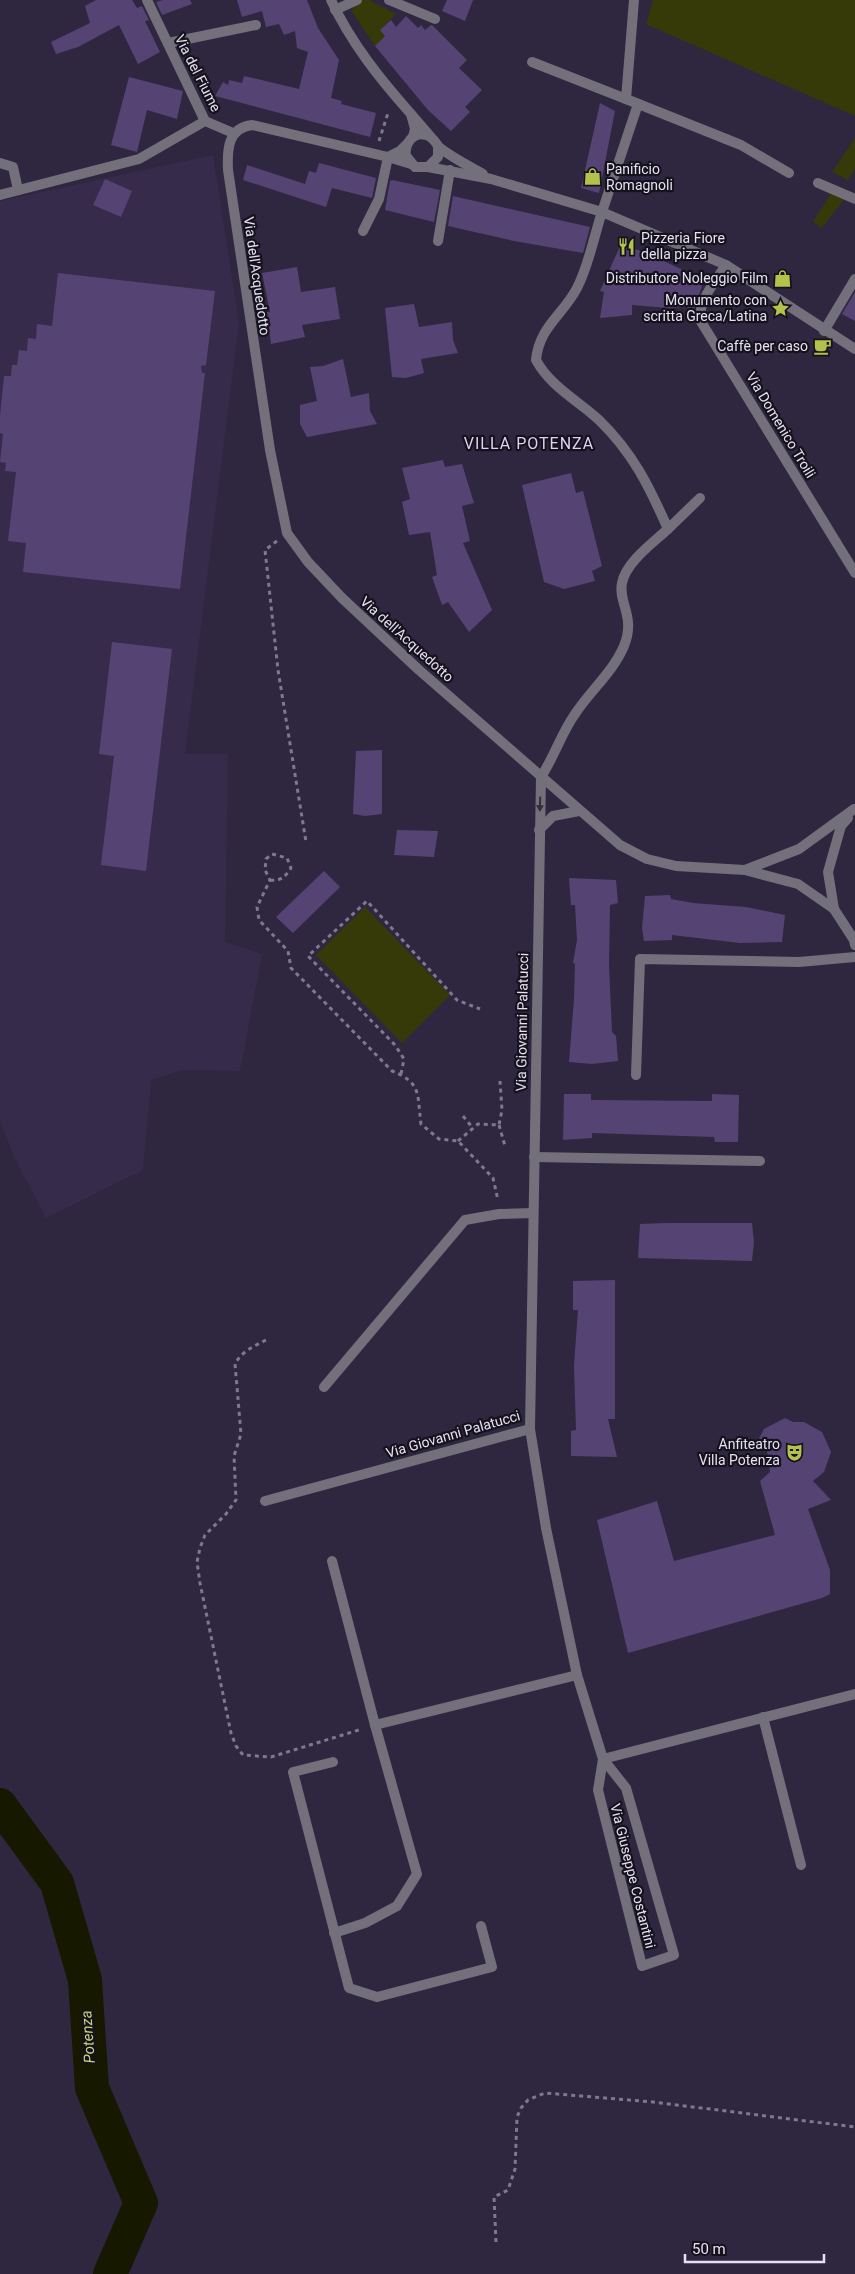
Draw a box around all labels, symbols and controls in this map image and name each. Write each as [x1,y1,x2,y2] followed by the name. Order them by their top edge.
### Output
[172,32,224,114] street label: Via del Fiume
[606,161,673,193] place label: Panificio Romagnoli
[582,167,602,187] shop icon: Panificio Romagnoli
[241,216,273,336] street label: Via dell'Acquedotto
[641,230,725,262] place label: Pizzeria Fiore della pizza
[617,236,637,256] restaurant icon: Pizzeria Fiore della pizza
[772,268,792,288] shop icon: Distributore Noleggio Film
[606,270,768,286] place label: Distributore Noleggio Film
[643,292,767,324] place label: Monumento con scritta Greca/Latina
[771,298,791,318] place icon: Monumento con scritta Greca/Latina
[812,336,832,356] cafe icon: Caffè per caso
[717,338,808,354] place label: Caffè per caso
[743,369,819,481] street label: Via Domenico Troili
[464,434,594,453] district label: VILLA POTENZA
[357,593,457,685] street label: Via dell'Acquedotto
[536,796,544,812] one-way arrow
[513,953,531,1091] street label: Via Giovanni Palatucci
[384,1407,522,1461] street label: Via Giovanni Palatucci
[699,1436,780,1468] place label: Anfiteatro Villa Potenza
[784,1442,804,1462] theatre icon: Anfiteatro Villa Potenza
[607,1802,659,1950] street label: Via Giuseppe Costantini
[77,2010,99,2064] water label: Potenza
[685,2232,824,2264] scale bar
[692,2240,726,2258] text: 50 m

